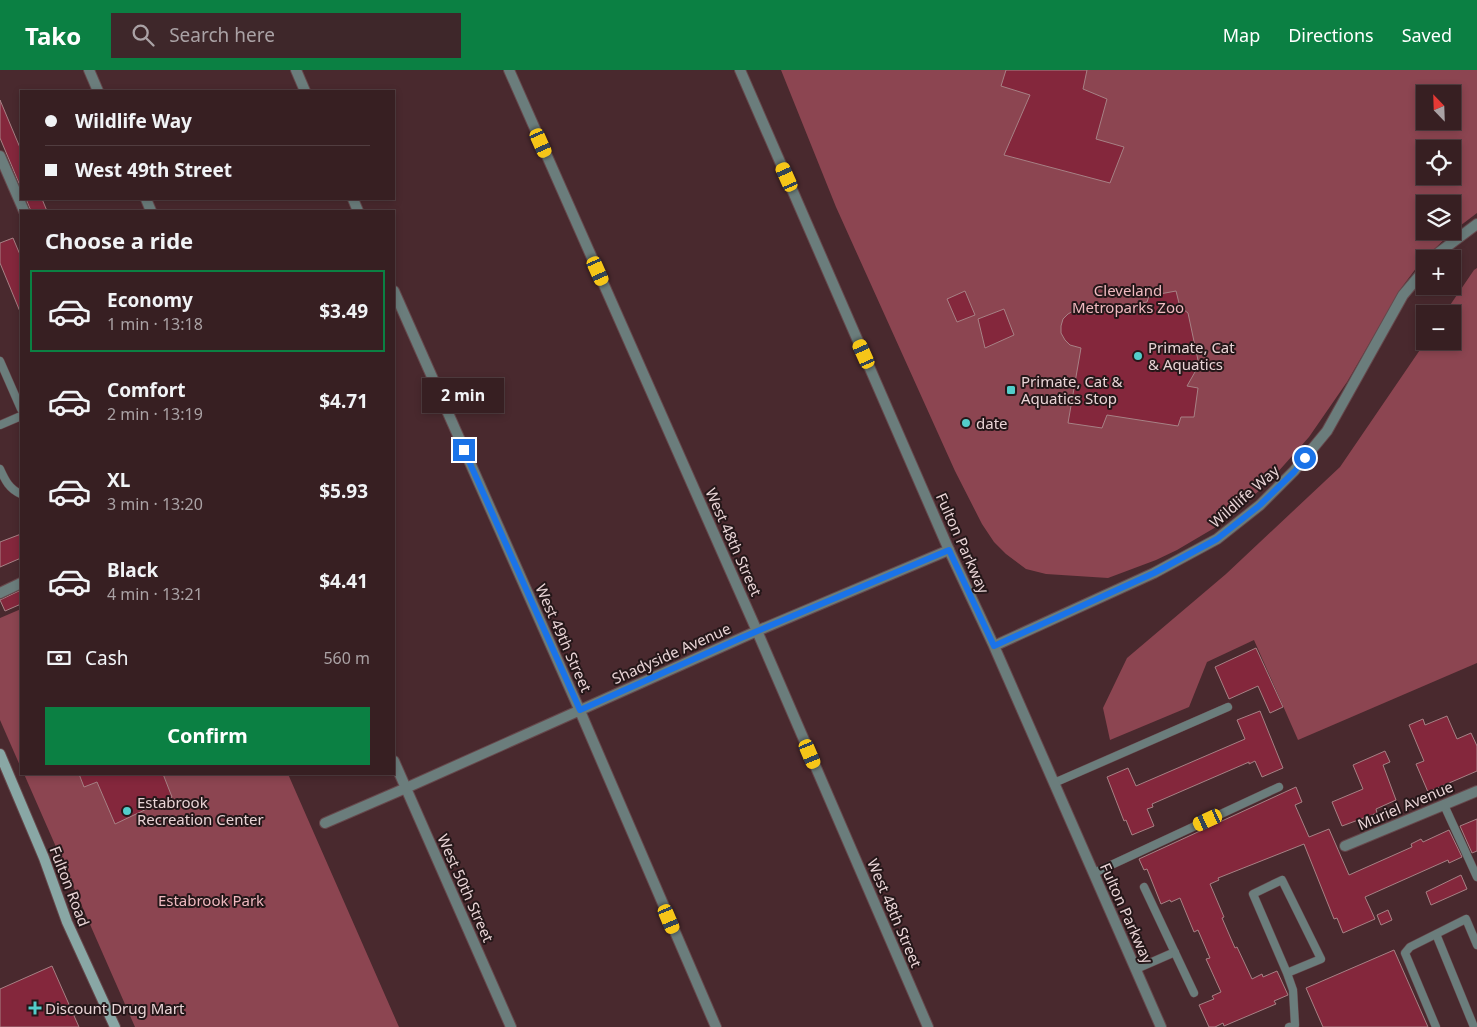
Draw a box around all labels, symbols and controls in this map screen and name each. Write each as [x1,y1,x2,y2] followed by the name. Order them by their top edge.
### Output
[111,13,461,58] search box
[25,19,81,52] text: Tako
[129,21,157,49] icon: search
[169,22,275,48] text: Search here
[1223,23,1260,47] text: Map
[1288,23,1374,47] text: Directions
[1402,23,1452,47] text: Saved
[1416,85,1461,130] north arrow
[1416,85,1461,350] map controls
[75,108,192,134] text: Wildlife Way
[528,126,553,160] car
[1416,140,1461,185] button: locate
[75,157,232,183] text: West 49th Street
[774,160,799,194] car
[1416,195,1461,240] button: layers
[45,225,193,255] text: Choose a ride
[1416,250,1461,295] button: +
[585,254,610,288] car
[1072,280,1184,317] park label: Cleveland Metroparks Zoo
[107,287,193,313] text: Economy
[47,289,92,334] icon: car
[319,298,368,324] text: $3.49
[1416,305,1461,350] button: −
[107,313,203,335] text: 1 min · 13:18
[851,337,876,371] car
[1148,337,1235,374] place label: Primate, Cat & Aquatics
[1132,350,1144,362] marker: Primate, Cat & Aquatics
[1021,371,1123,408] place label: Primate, Cat & Aquatics Stop
[107,377,186,403] text: Comfort
[423,378,505,412] callout: 2 min
[47,379,92,424] icon: car
[441,384,485,406] text: 2 min
[1005,384,1017,396] marker: Primate, Cat & Aquatics Stop
[319,388,368,414] text: $4.71
[107,403,203,425] text: 2 min · 13:19
[976,413,1008,433] place label: date
[960,417,972,429] marker: date
[453,439,475,461] route end
[1294,447,1316,469] route start
[1205,460,1283,532] street label: Wildlife Way
[107,467,130,493] text: XL
[47,469,92,514] icon: car
[319,478,368,504] text: $5.93
[701,485,767,600] street label: West 48th Street
[932,490,994,597] street label: Fulton Parkway
[107,493,203,515] text: 3 min · 13:20
[107,557,158,583] text: Black
[47,559,92,604] icon: car
[319,568,368,594] text: $4.41
[531,581,597,696] street label: West 49th Street
[107,583,203,605] text: 4 min · 13:21
[608,618,734,688] street label: Shadyside Avenue
[45,644,73,672] icon: cash
[85,645,129,671] text: Cash
[323,647,370,669] text: 560 m
[45,707,370,765] button: Confirm
[797,737,822,771] car
[1354,776,1456,834] street label: Muriel Avenue
[137,792,264,829] place label: Estabrook Recreation Center
[121,805,133,817] marker: Estabrook Recreation Center
[1191,807,1224,833] car
[433,831,499,946] street label: West 50th Street
[45,843,95,929] street label: Fulton Road
[863,856,927,971] street label: West 48th Street
[1096,860,1158,967] street label: Fulton Parkway
[158,890,264,910] park label: Estabrook Park
[656,902,681,936] car
[45,998,185,1018] place label: Discount Drug Mart
[29,1002,41,1014] marker: Discount Drug Mart

